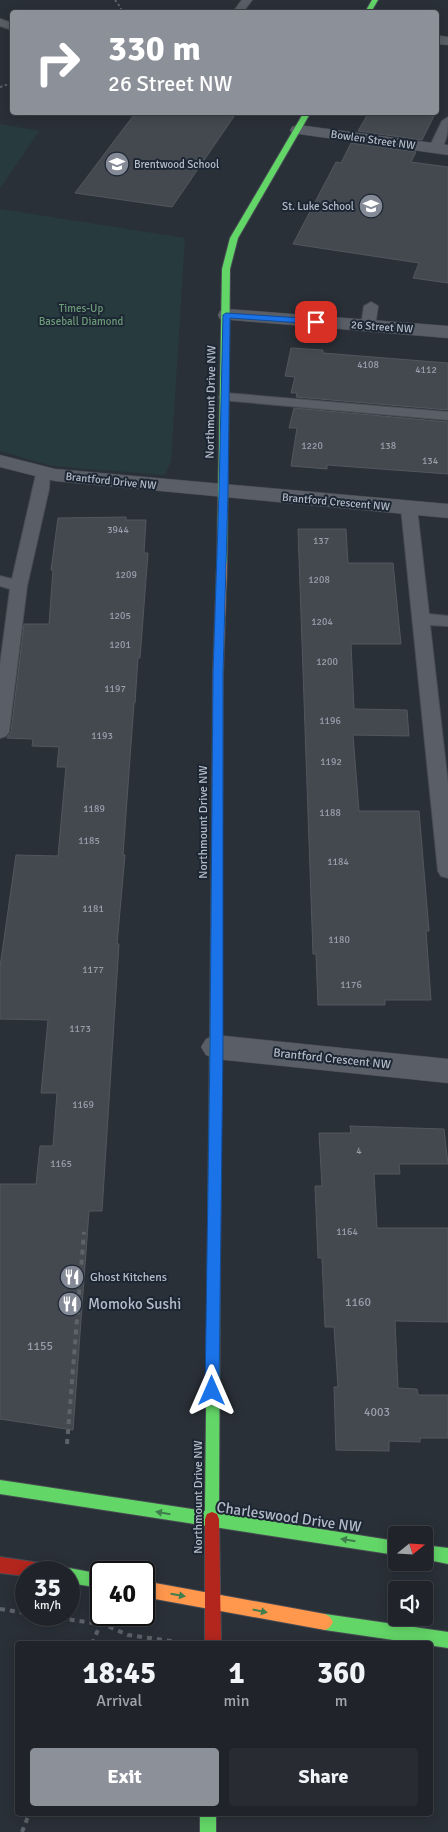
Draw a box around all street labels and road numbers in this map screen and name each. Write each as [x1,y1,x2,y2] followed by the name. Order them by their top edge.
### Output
[330,128,417,152] street label: Bowlen Street NW
[351,318,414,336] street label: 26 Street NW
[203,345,219,459] street label: Northmount Drive NW
[65,470,158,492] street label: Brantford Drive NW
[282,491,391,513] street label: Brantford Crescent NW
[196,765,211,879] street label: Northmount Drive NW
[273,1045,391,1073] street label: Brantford Crescent NW
[191,1440,206,1554] street label: Northmount Drive NW
[215,1498,363,1536] street label: Charleswood Drive NW

